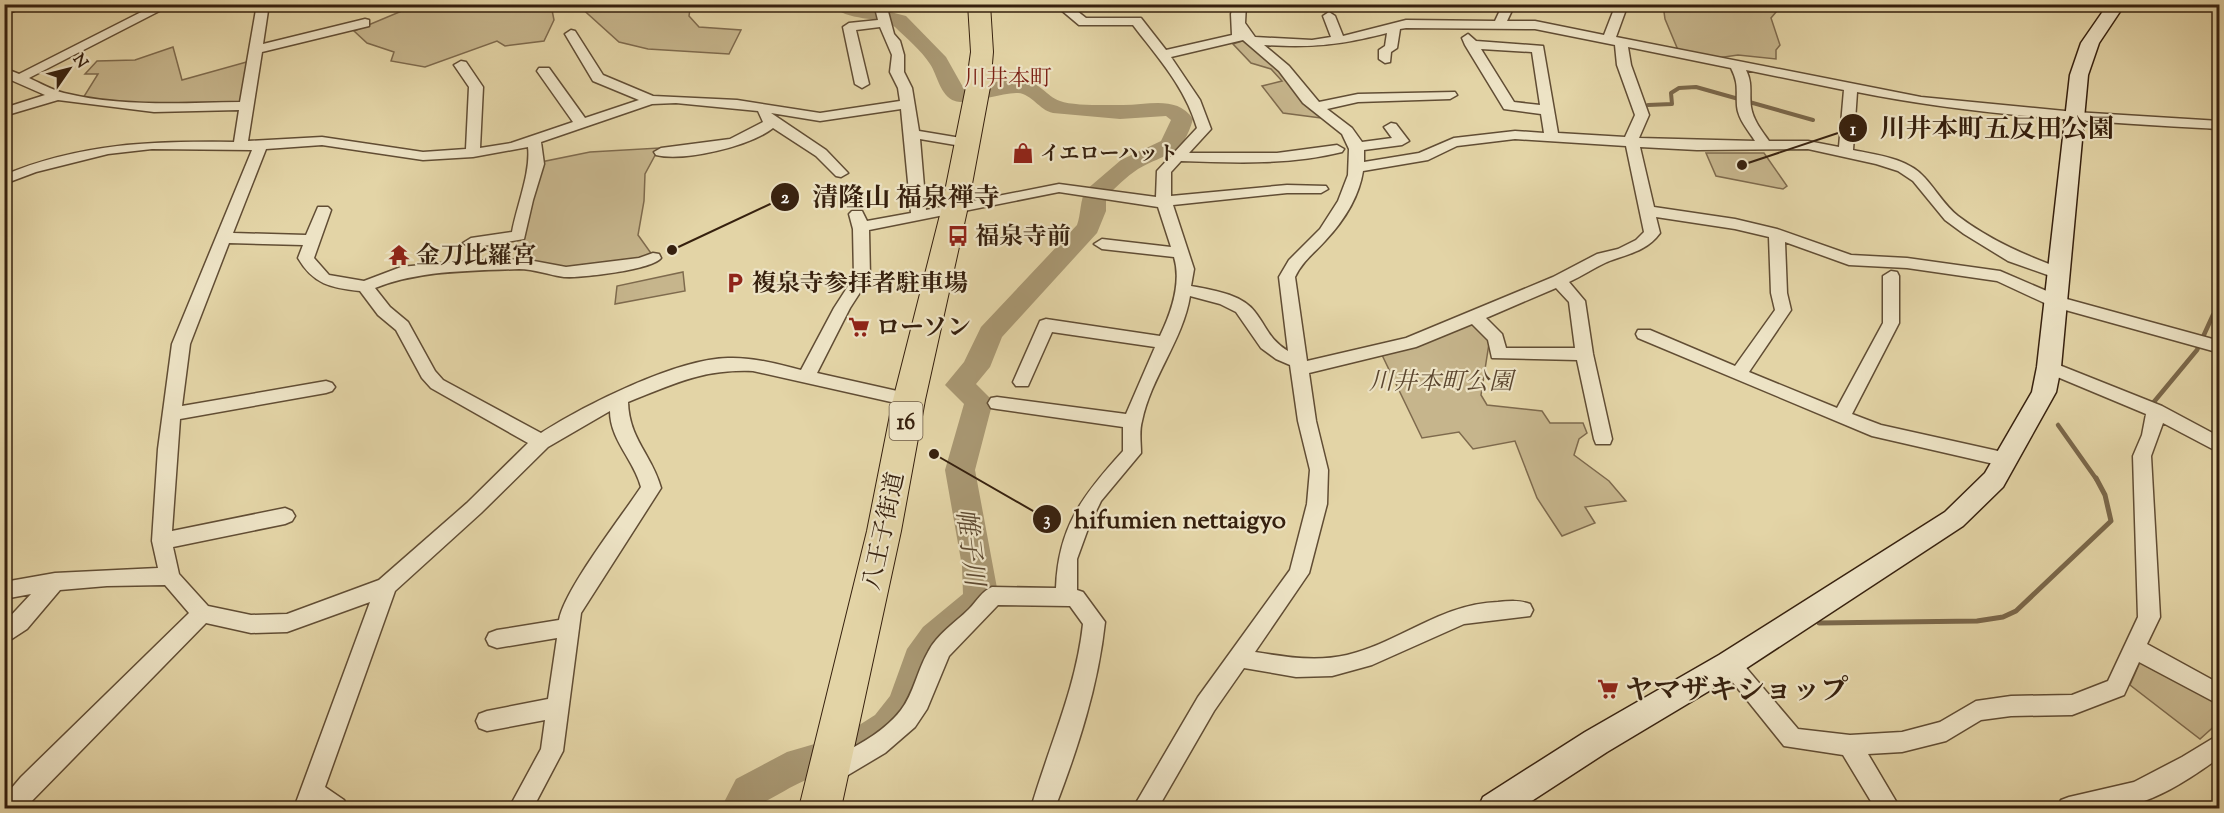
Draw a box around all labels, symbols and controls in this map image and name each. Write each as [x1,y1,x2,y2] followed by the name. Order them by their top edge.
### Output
[39,39,99,99] north arrow
[66,50,92,74] text: N
[964,64,1052,96] district label: 川井本町
[1838,106,2126,150] callout: 川井本町五反田公園
[1880,112,2114,149] text: 川井本町五反田公園
[1850,118,1857,144] text: 1
[1011,141,1035,165] shop icon: イエローハット
[1040,141,1178,170] place label: イエローハット
[770,175,1011,219] callout: 清隆山 福泉禅寺
[812,181,1000,218] text: 清隆山 福泉禅寺
[781,186,790,212] text: 2
[975,221,1071,255] place label: 福泉寺前
[946,224,970,248] bus stop icon: 福泉寺前
[416,240,536,274] place label: 金刀比羅宮
[387,243,411,267] temple icon: 金刀比羅宮
[752,268,968,302] place label: 複泉寺参拝者駐車場
[723,271,747,295] parking icon: 複泉寺参拝者駐車場
[876,312,971,346] place label: ローソン
[847,315,871,339] supermarket icon: ローソン
[1369,366,1517,400] park label: 川井本町公園
[890,402,922,440] road number: 16
[856,469,914,594] street label: 八王子街道
[1032,497,1298,541] callout: hifumien nettaigyo
[1074,503,1286,540] text: hifumien nettaigyo
[945,506,992,591] water label: 帷子川
[1043,508,1051,534] text: 3
[1625,672,1848,712] place label: ヤマザキショップ
[1596,677,1620,701] supermarket icon: ヤマザキショップ

